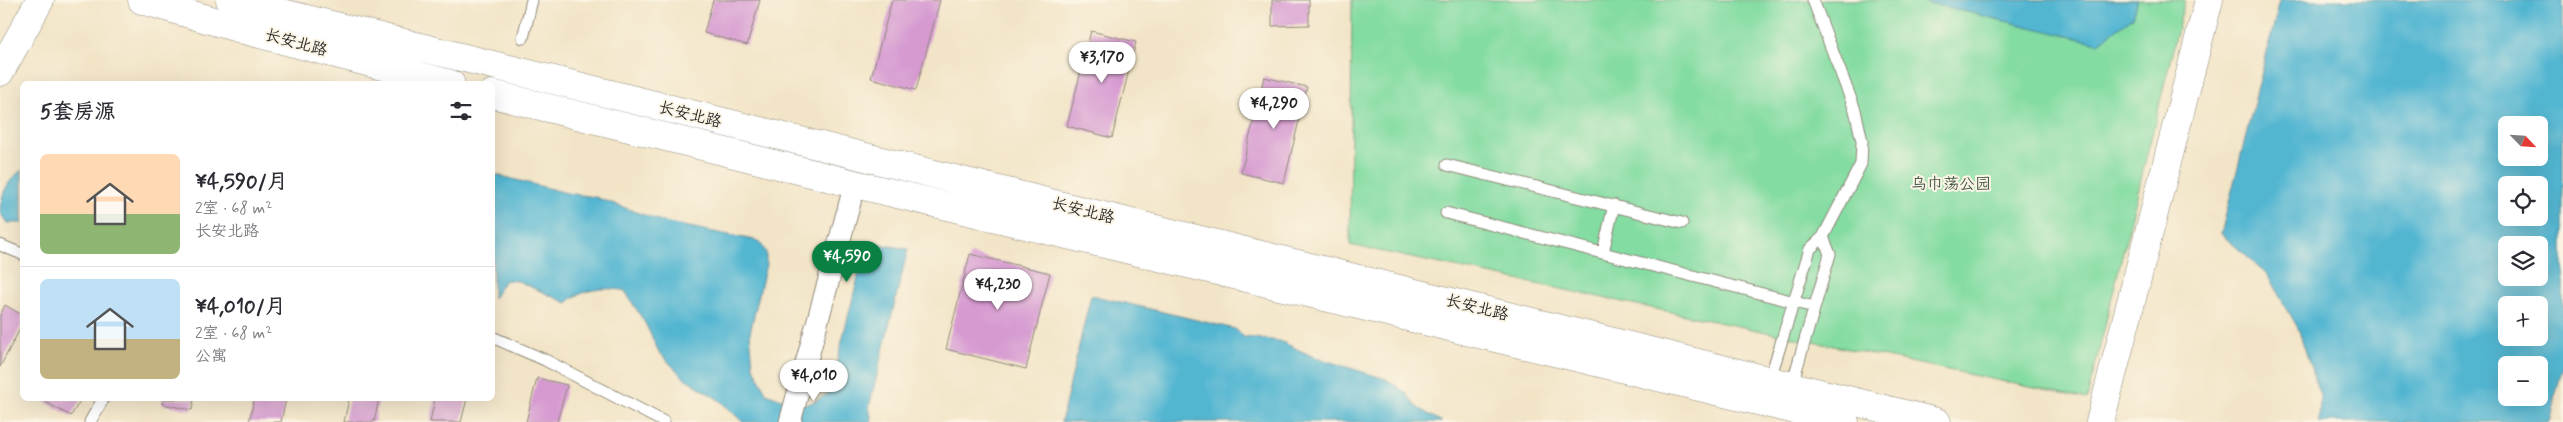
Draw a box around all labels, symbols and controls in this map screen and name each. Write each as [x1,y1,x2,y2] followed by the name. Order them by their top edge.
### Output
[262,25,330,61] street label: 长安北路
[1061,42,1143,84] pin: ¥3,170
[1080,47,1124,68] text: ¥3,170
[1233,88,1315,130] pin: ¥4,290
[1250,93,1298,114] text: ¥4,290
[447,97,475,125] icon: filters
[656,97,724,133] street label: 长安北路
[40,98,116,126] text: 5套房源
[2498,116,2548,166] north arrow
[2498,116,2548,406] map controls
[195,168,288,196] text: ¥4,590/月
[80,174,140,234] icon: home
[1911,174,1991,195] park label: 乌巾荡公园
[2498,176,2548,226] button: locate
[1049,193,1117,229] street label: 长安北路
[195,198,272,219] text: 2室 · 68 m²
[195,221,259,242] text: 长安北路
[2498,236,2548,286] button: layers
[806,240,888,283] pin: ¥4,590
[823,246,871,267] text: ¥4,590
[957,268,1039,311] pin: ¥4,230
[975,274,1021,295] text: ¥4,230
[1443,290,1511,326] street label: 长安北路
[195,293,286,321] text: ¥4,010/月
[2498,296,2548,346] button: +
[80,299,140,359] icon: home
[195,323,272,344] text: 2室 · 68 m²
[195,346,227,367] text: 公寓
[2498,356,2548,406] button: −
[773,360,855,402] pin: ¥4,010
[791,365,837,386] text: ¥4,010

